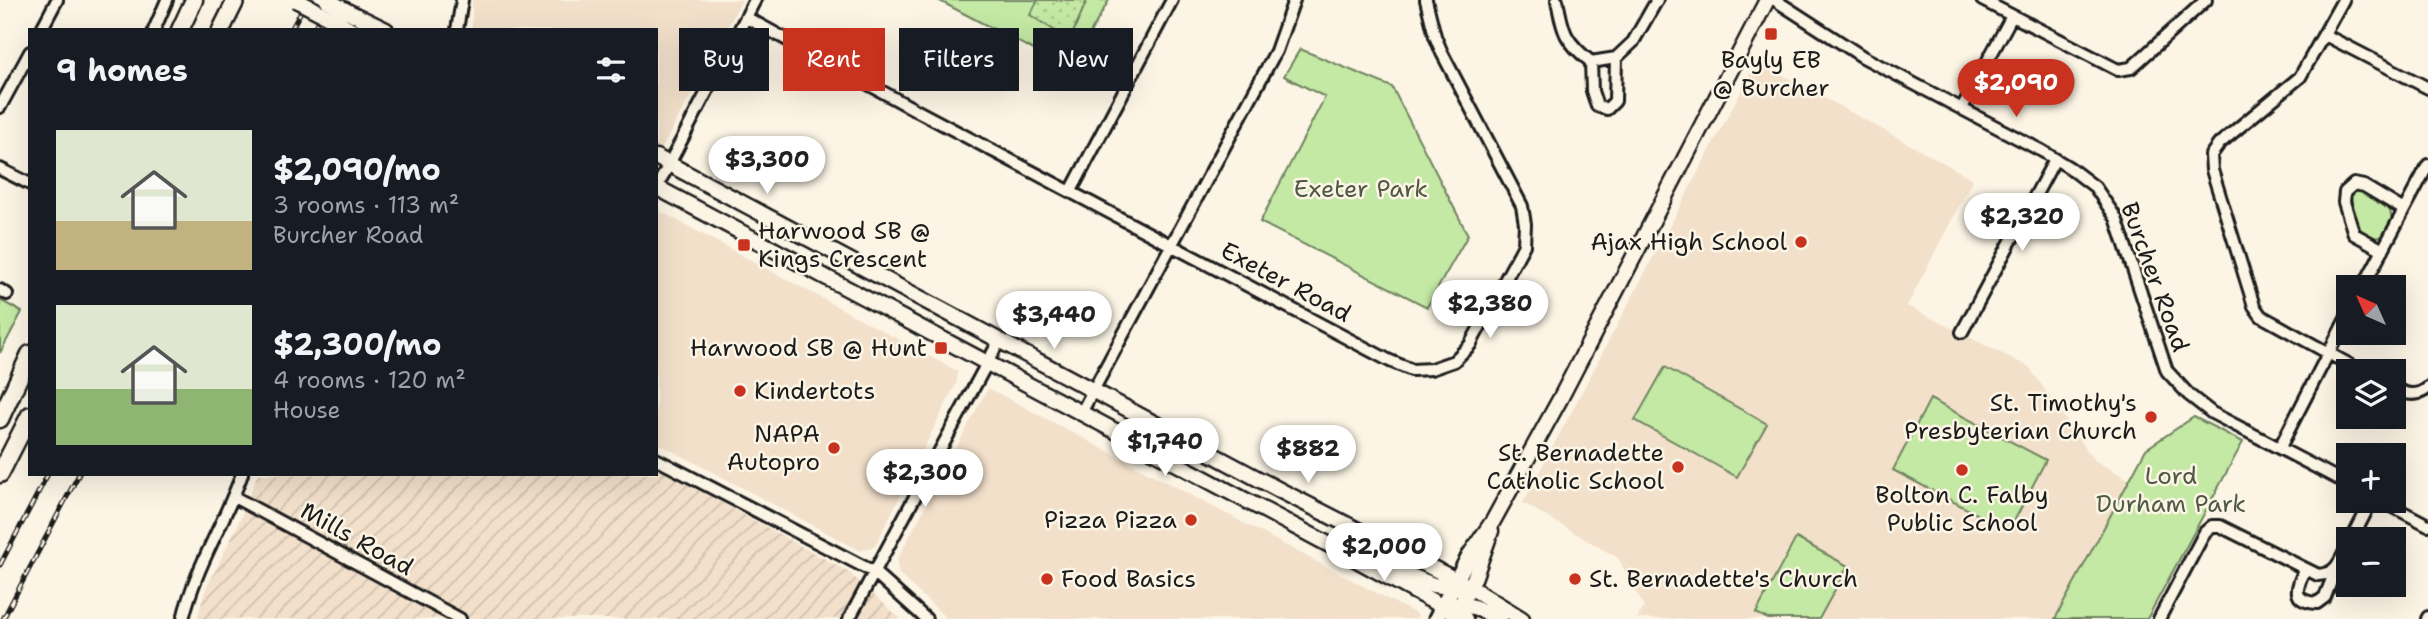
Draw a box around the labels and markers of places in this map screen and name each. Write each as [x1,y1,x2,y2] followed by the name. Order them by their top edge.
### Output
[1763,26,1779,42] marker: Bayly EB @ Burcher
[1712,44,1830,104] place label: Bayly EB @ Burcher
[1959,60,2073,119] pin: $2,090
[710,136,824,196] pin: $3,300
[1965,194,2079,253] pin: $2,320
[758,215,931,275] place label: Harwood SB @ Kings Crescent
[1590,226,1788,258] place label: Ajax High School
[1793,234,1809,250] marker: Ajax High School
[736,237,752,253] marker: Harwood SB @ Kings Crescent
[1433,280,1547,340] pin: $2,380
[997,292,1111,351] pin: $3,440
[690,332,927,364] place label: Harwood SB @ Hunt
[933,340,949,356] marker: Harwood SB @ Hunt
[754,375,875,407] place label: Kindertots
[732,383,748,399] marker: Kindertots
[1904,387,2137,447] place label: St. Timothy's Presbyterian Church
[2143,409,2159,425] marker: St. Timothy's Presbyterian Church
[727,418,820,478] place label: NAPA Autopro
[1108,419,1222,478] pin: $1,740
[1267,426,1349,485] pin: $882
[1487,437,1665,497] place label: St. Bernadette Catholic School
[826,440,842,456] marker: NAPA Autopro
[868,449,982,509] pin: $2,300
[1670,459,1686,475] marker: St. Bernadette Catholic School
[1954,462,1970,478] marker: Bolton C. Falby Public School
[1875,479,2049,539] place label: Bolton C. Falby Public School
[1044,504,1177,536] place label: Pizza Pizza
[1183,512,1199,528] marker: Pizza Pizza
[1327,524,1441,583] pin: $2,000
[1061,563,1196,595] place label: Food Basics
[1589,563,1858,595] place label: St. Bernadette's Church
[1039,571,1055,587] marker: Food Basics
[1567,571,1583,587] marker: St. Bernadette's Church

